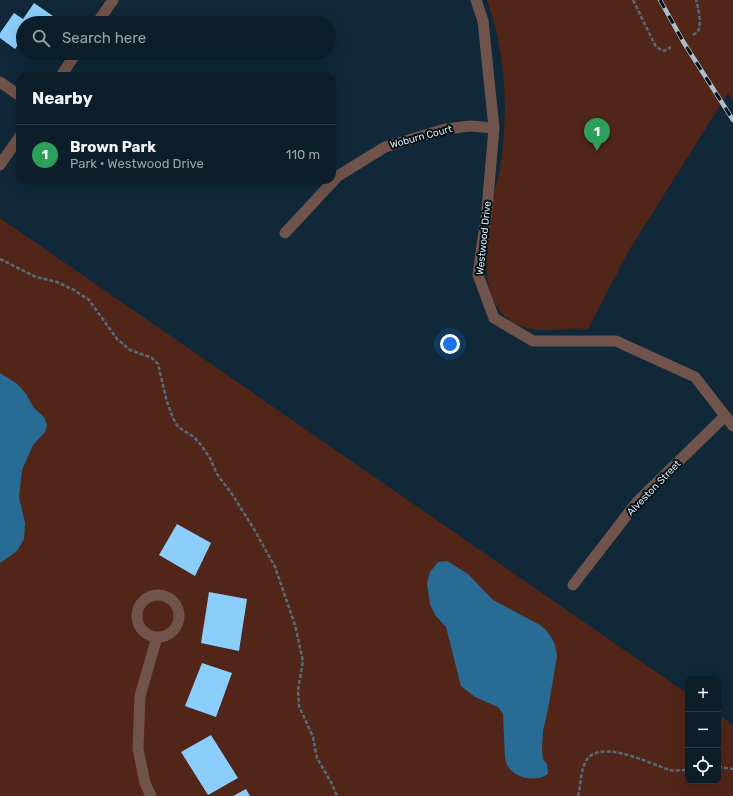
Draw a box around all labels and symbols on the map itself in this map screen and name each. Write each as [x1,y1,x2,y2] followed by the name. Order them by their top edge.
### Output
[584,118,610,151] pin: 1
[389,123,454,151] street label: Woburn Court
[474,200,494,276] street label: Westwood Drive
[440,334,460,354] your location
[625,458,683,518] street label: Alveston Street

